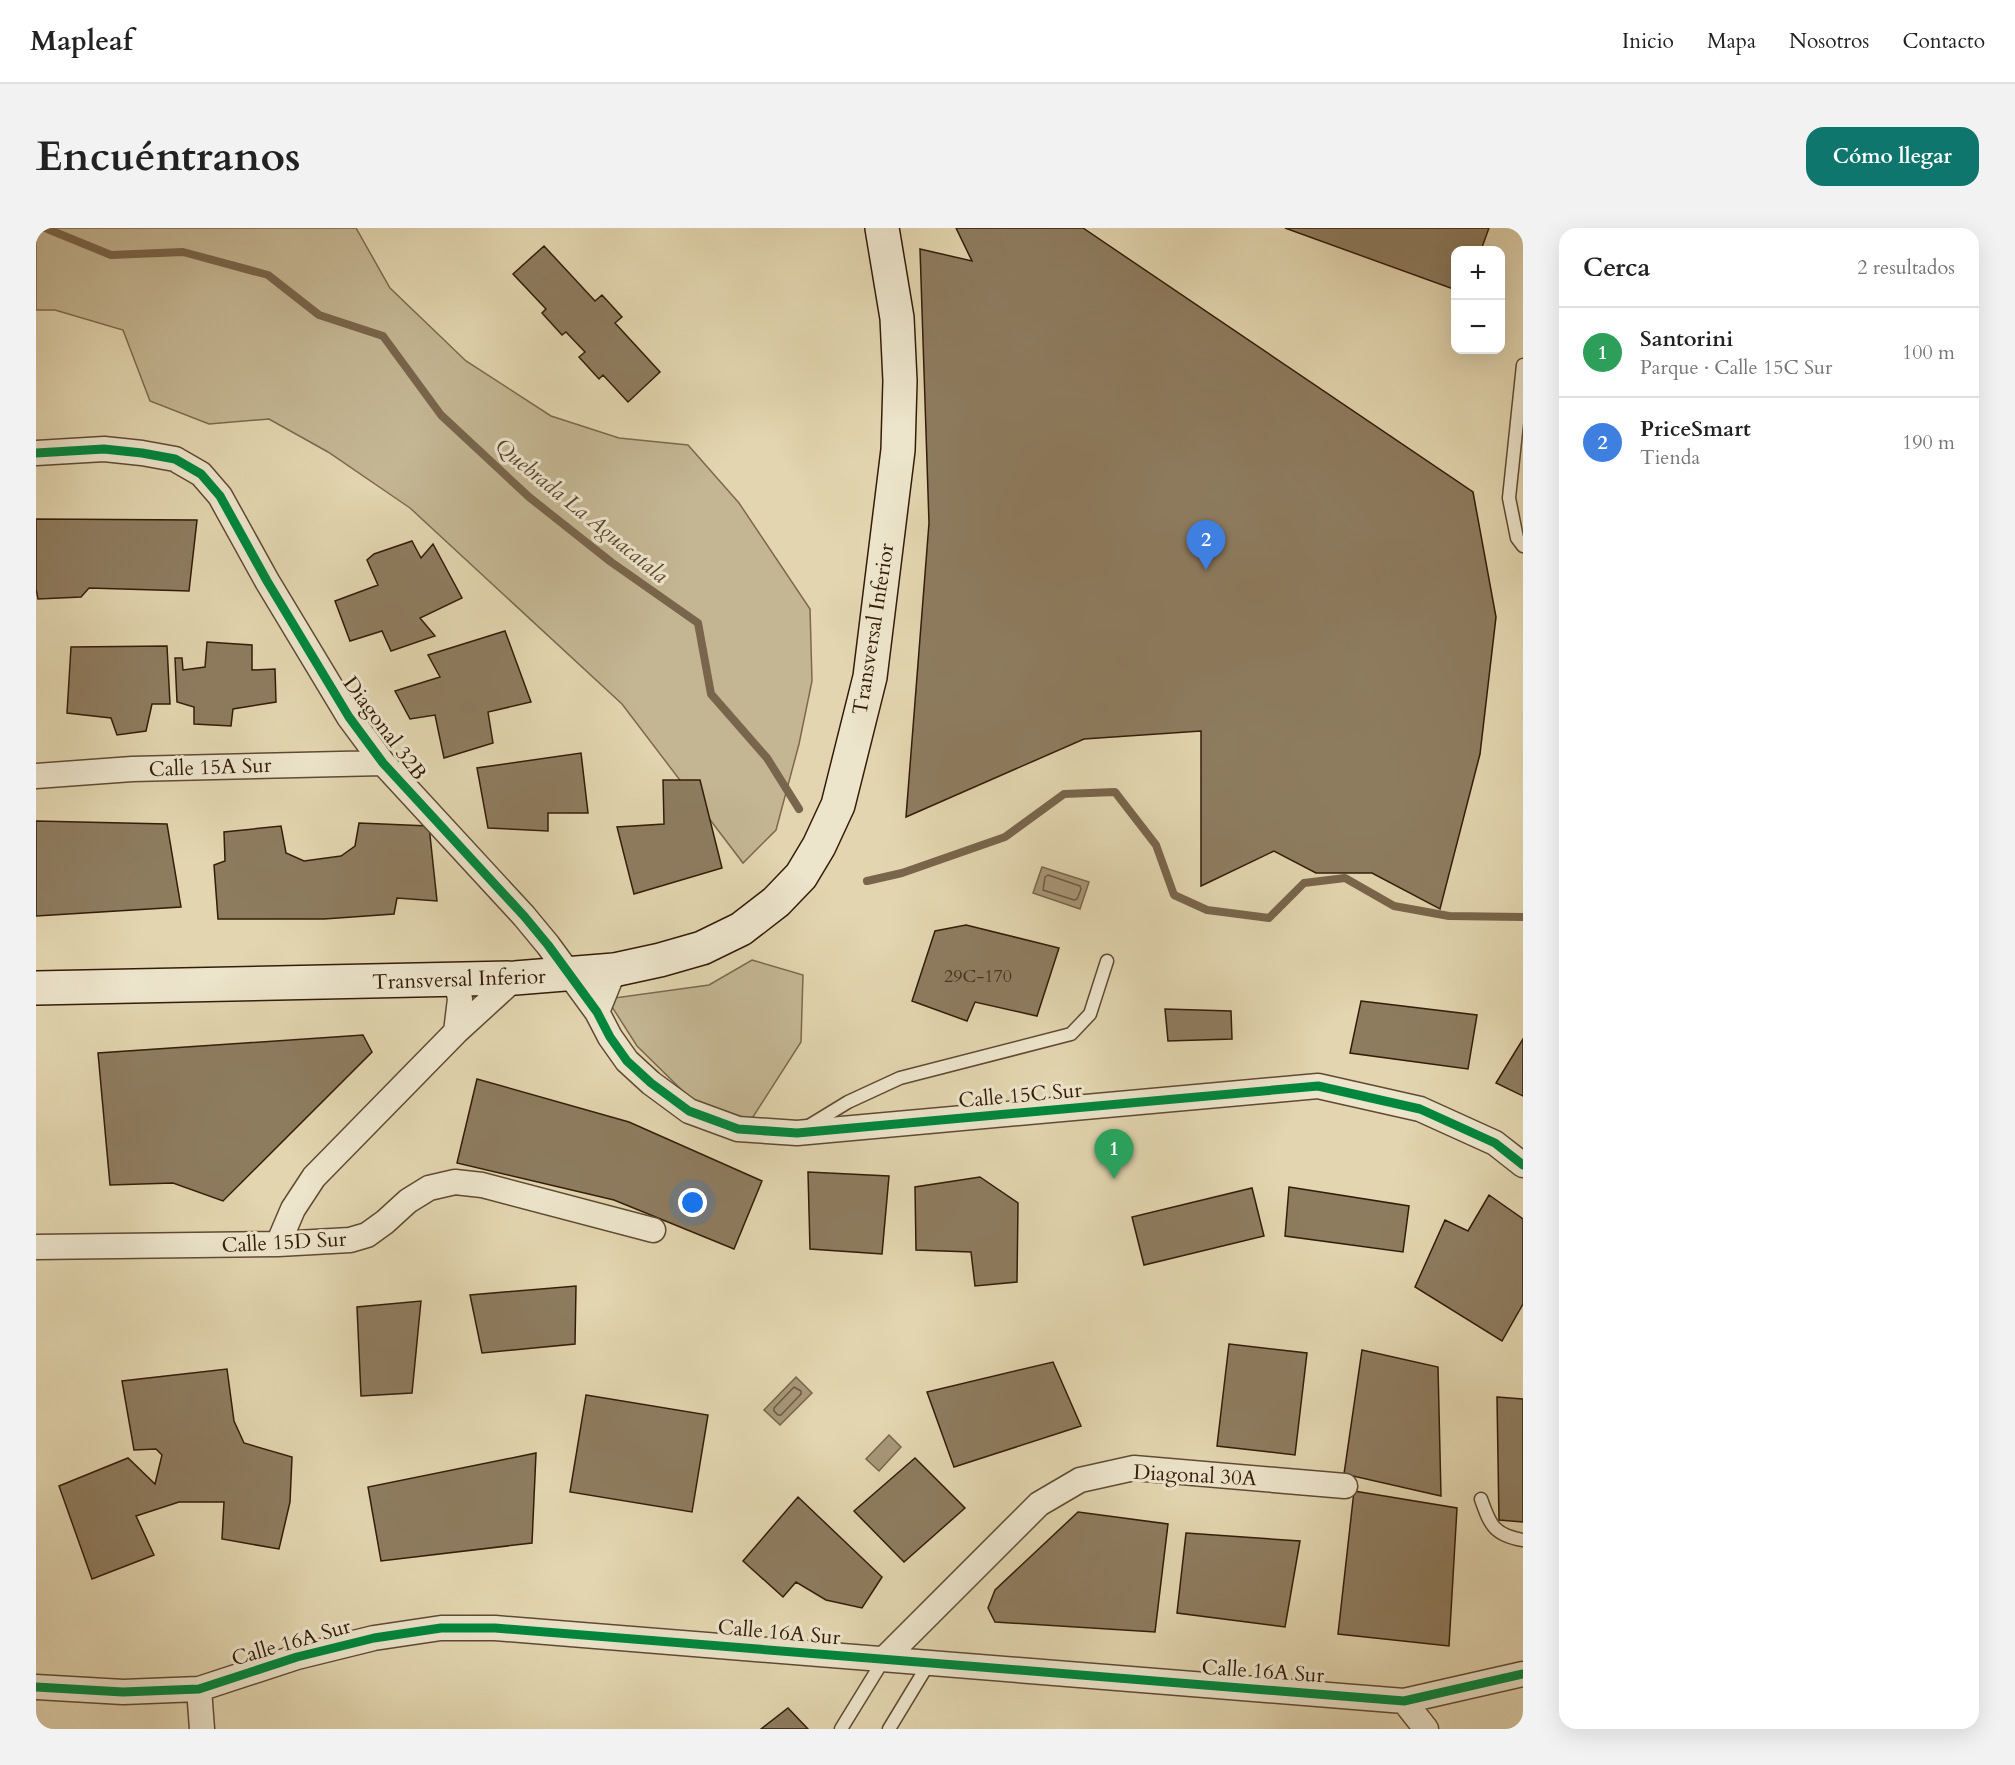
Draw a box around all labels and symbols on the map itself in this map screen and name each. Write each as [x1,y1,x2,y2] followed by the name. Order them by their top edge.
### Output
[488,431,674,590] water label: Quebrada La Aguacatala
[1186,520,1226,570] pin: 2
[846,541,901,717] street label: Transversal Inferior
[336,670,433,786] street label: Diagonal 32B
[148,751,272,784] street label: Calle 15A Sur
[372,962,547,997] street label: Transversal Inferior
[944,964,1012,989] house number: 29C-170
[957,1076,1083,1115] street label: Calle 15C Sur
[1094,1130,1134,1179] pin: 1
[678,1188,707,1217] your location
[221,1225,347,1260] street label: Calle 15D Sur
[1132,1458,1258,1493] street label: Diagonal 30A
[228,1612,354,1673] street label: Calle 16A Sur
[717,1613,842,1652] street label: Calle 16A Sur
[1201,1653,1326,1690] street label: Calle 16A Sur

